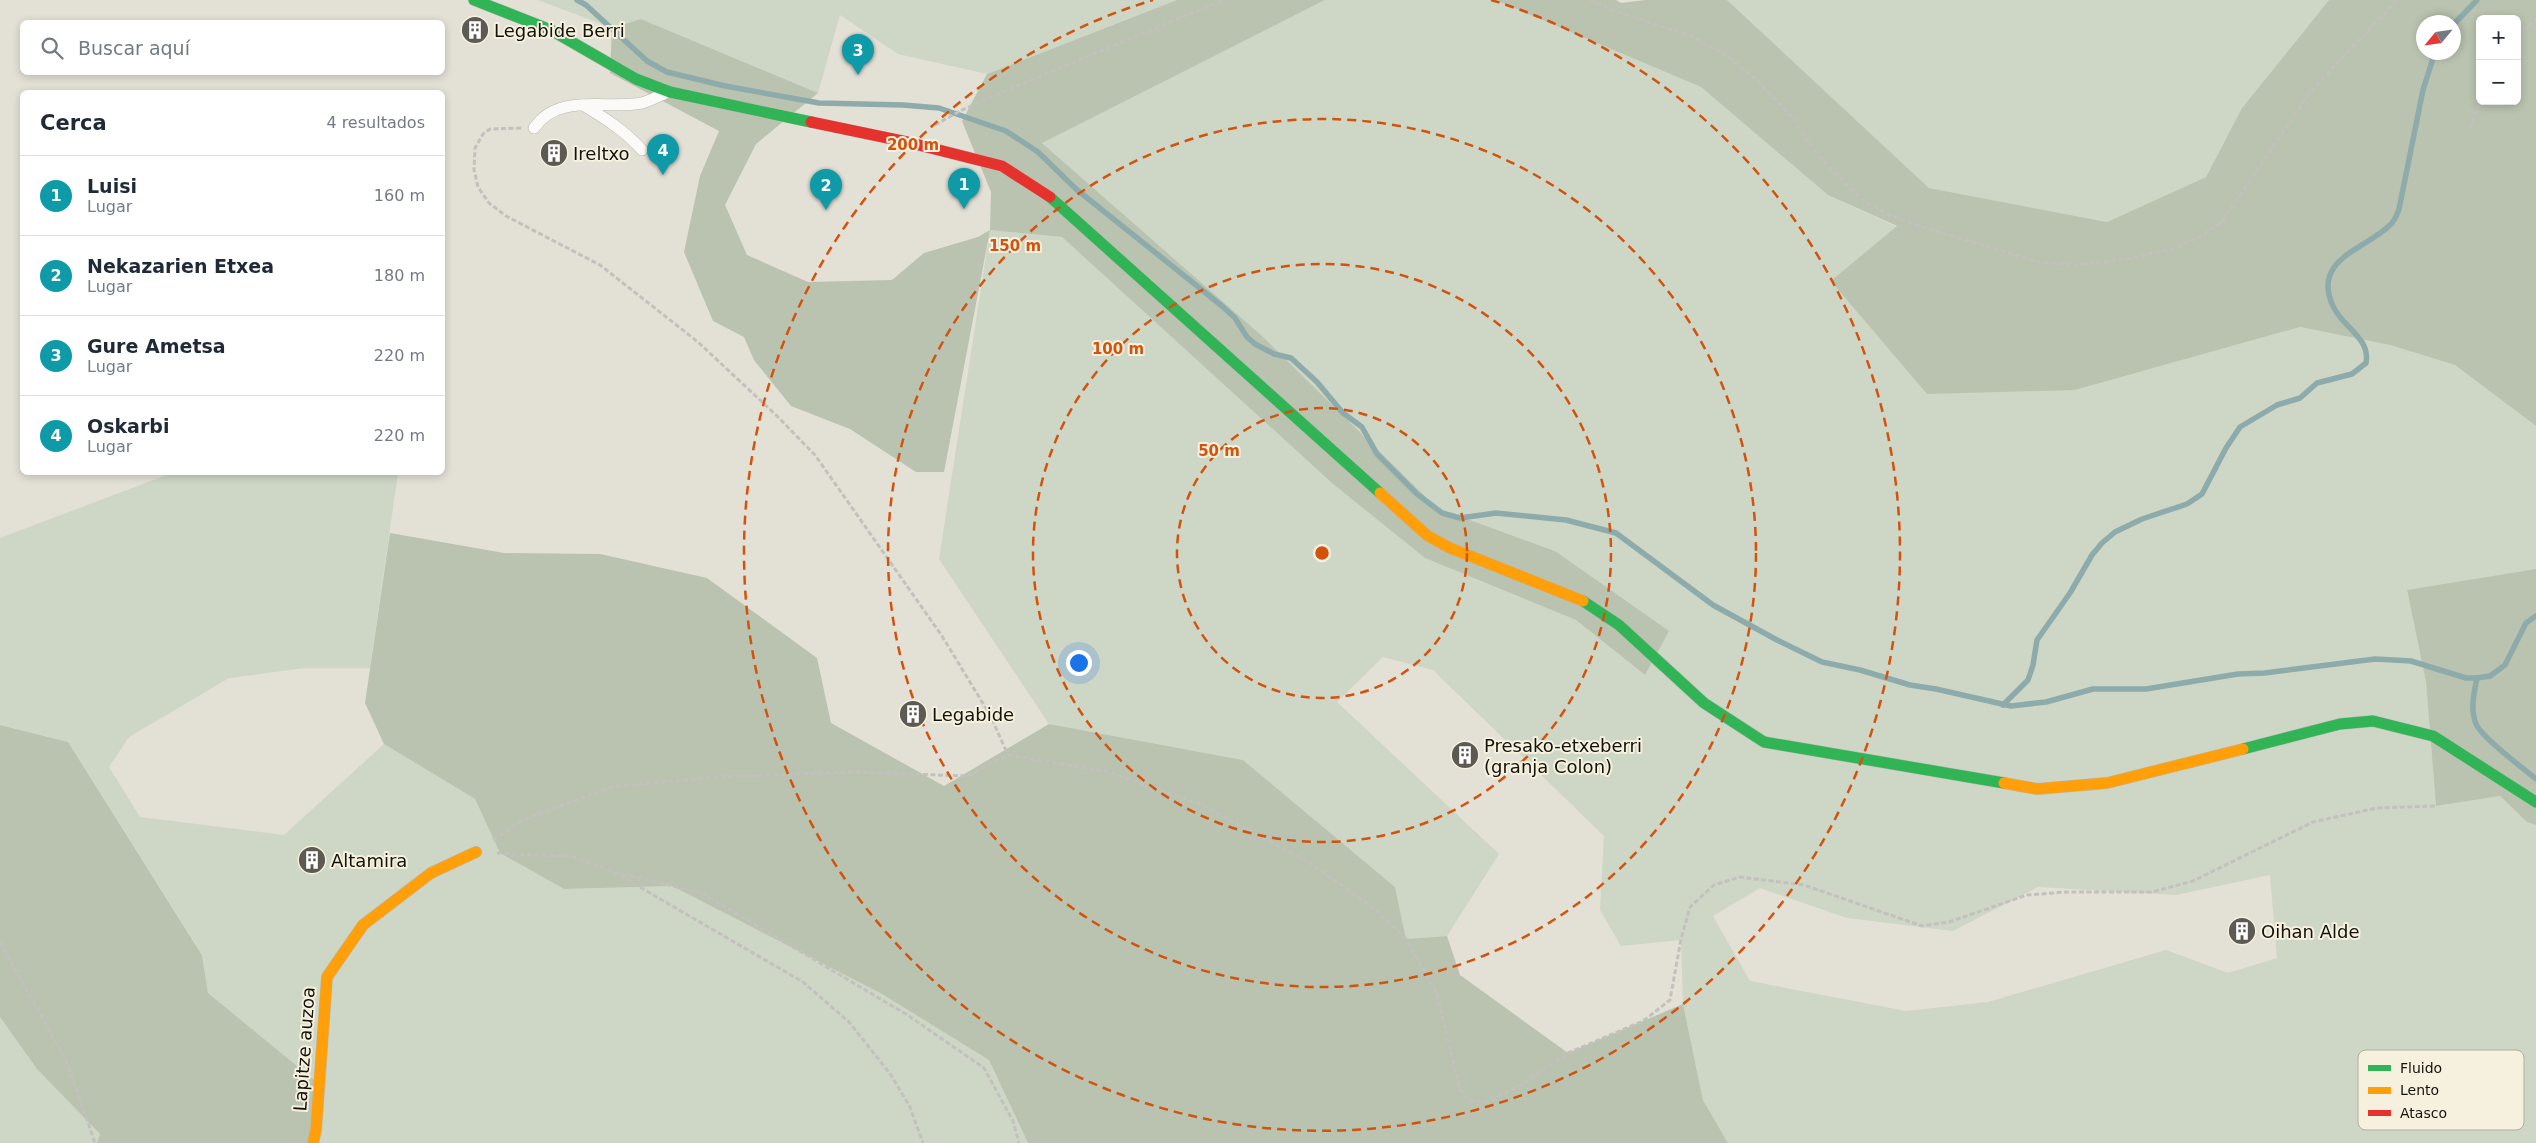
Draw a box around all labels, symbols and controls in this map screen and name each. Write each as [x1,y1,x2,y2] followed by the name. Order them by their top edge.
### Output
[460,15,490,45] building icon: Legabide Berri
[2416,15,2461,60] north arrow
[2476,15,2521,105] map controls
[2476,15,2521,60] button: +
[20,20,445,75] search box
[494,20,625,41] place label: Legabide Berri
[38,34,66,62] icon: search
[842,34,874,75] pin: 3
[78,37,190,59] text: Buscar aquí
[2476,60,2521,105] button: −
[40,111,107,135] text: Cerca
[326,113,425,132] text: 4 resultados
[647,134,679,175] pin: 4
[887,136,939,154] text: 200 m
[539,138,569,168] building icon: Ireltxo
[573,143,630,164] place label: Ireltxo
[948,168,980,209] pin: 1
[810,169,842,210] pin: 2
[87,175,137,197] text: Luisi
[50,186,62,205] text: 1
[374,186,425,205] text: 160 m
[87,197,132,216] text: Lugar
[989,237,1041,255] text: 150 m
[87,255,274,277] text: Nekazarien Etxea
[50,266,62,285] text: 2
[374,266,425,285] text: 180 m
[87,277,132,296] text: Lugar
[87,335,226,357] text: Gure Ametsa
[1092,340,1144,358] text: 100 m
[50,346,62,365] text: 3
[374,346,425,365] text: 220 m
[87,357,132,376] text: Lugar
[87,415,169,437] text: Oskarbi
[50,426,62,445] text: 4
[374,426,425,445] text: 220 m
[87,437,132,456] text: Lugar
[1198,442,1240,460] text: 50 m
[1313,544,1331,562] centre of rings
[1066,650,1092,676] your location
[898,699,928,729] building icon: Legabide
[932,704,1014,725] place label: Legabide
[1484,735,1642,777] place label: Presako-etxeberri (granja Colon)
[1450,740,1480,770] building icon: Presako-etxeberri (granja Colon)
[297,845,327,875] building icon: Altamira
[331,850,407,871] place label: Altamira
[2227,916,2257,946] building icon: Oihan Alde
[2261,921,2360,942] place label: Oihan Alde
[289,986,319,1112] street label: Lapitze auzoa
[2358,1050,2524,1130] legend
[2400,1060,2442,1076] text: Fluido
[2400,1082,2439,1098] text: Lento
[2400,1105,2447,1121] text: Atasco

